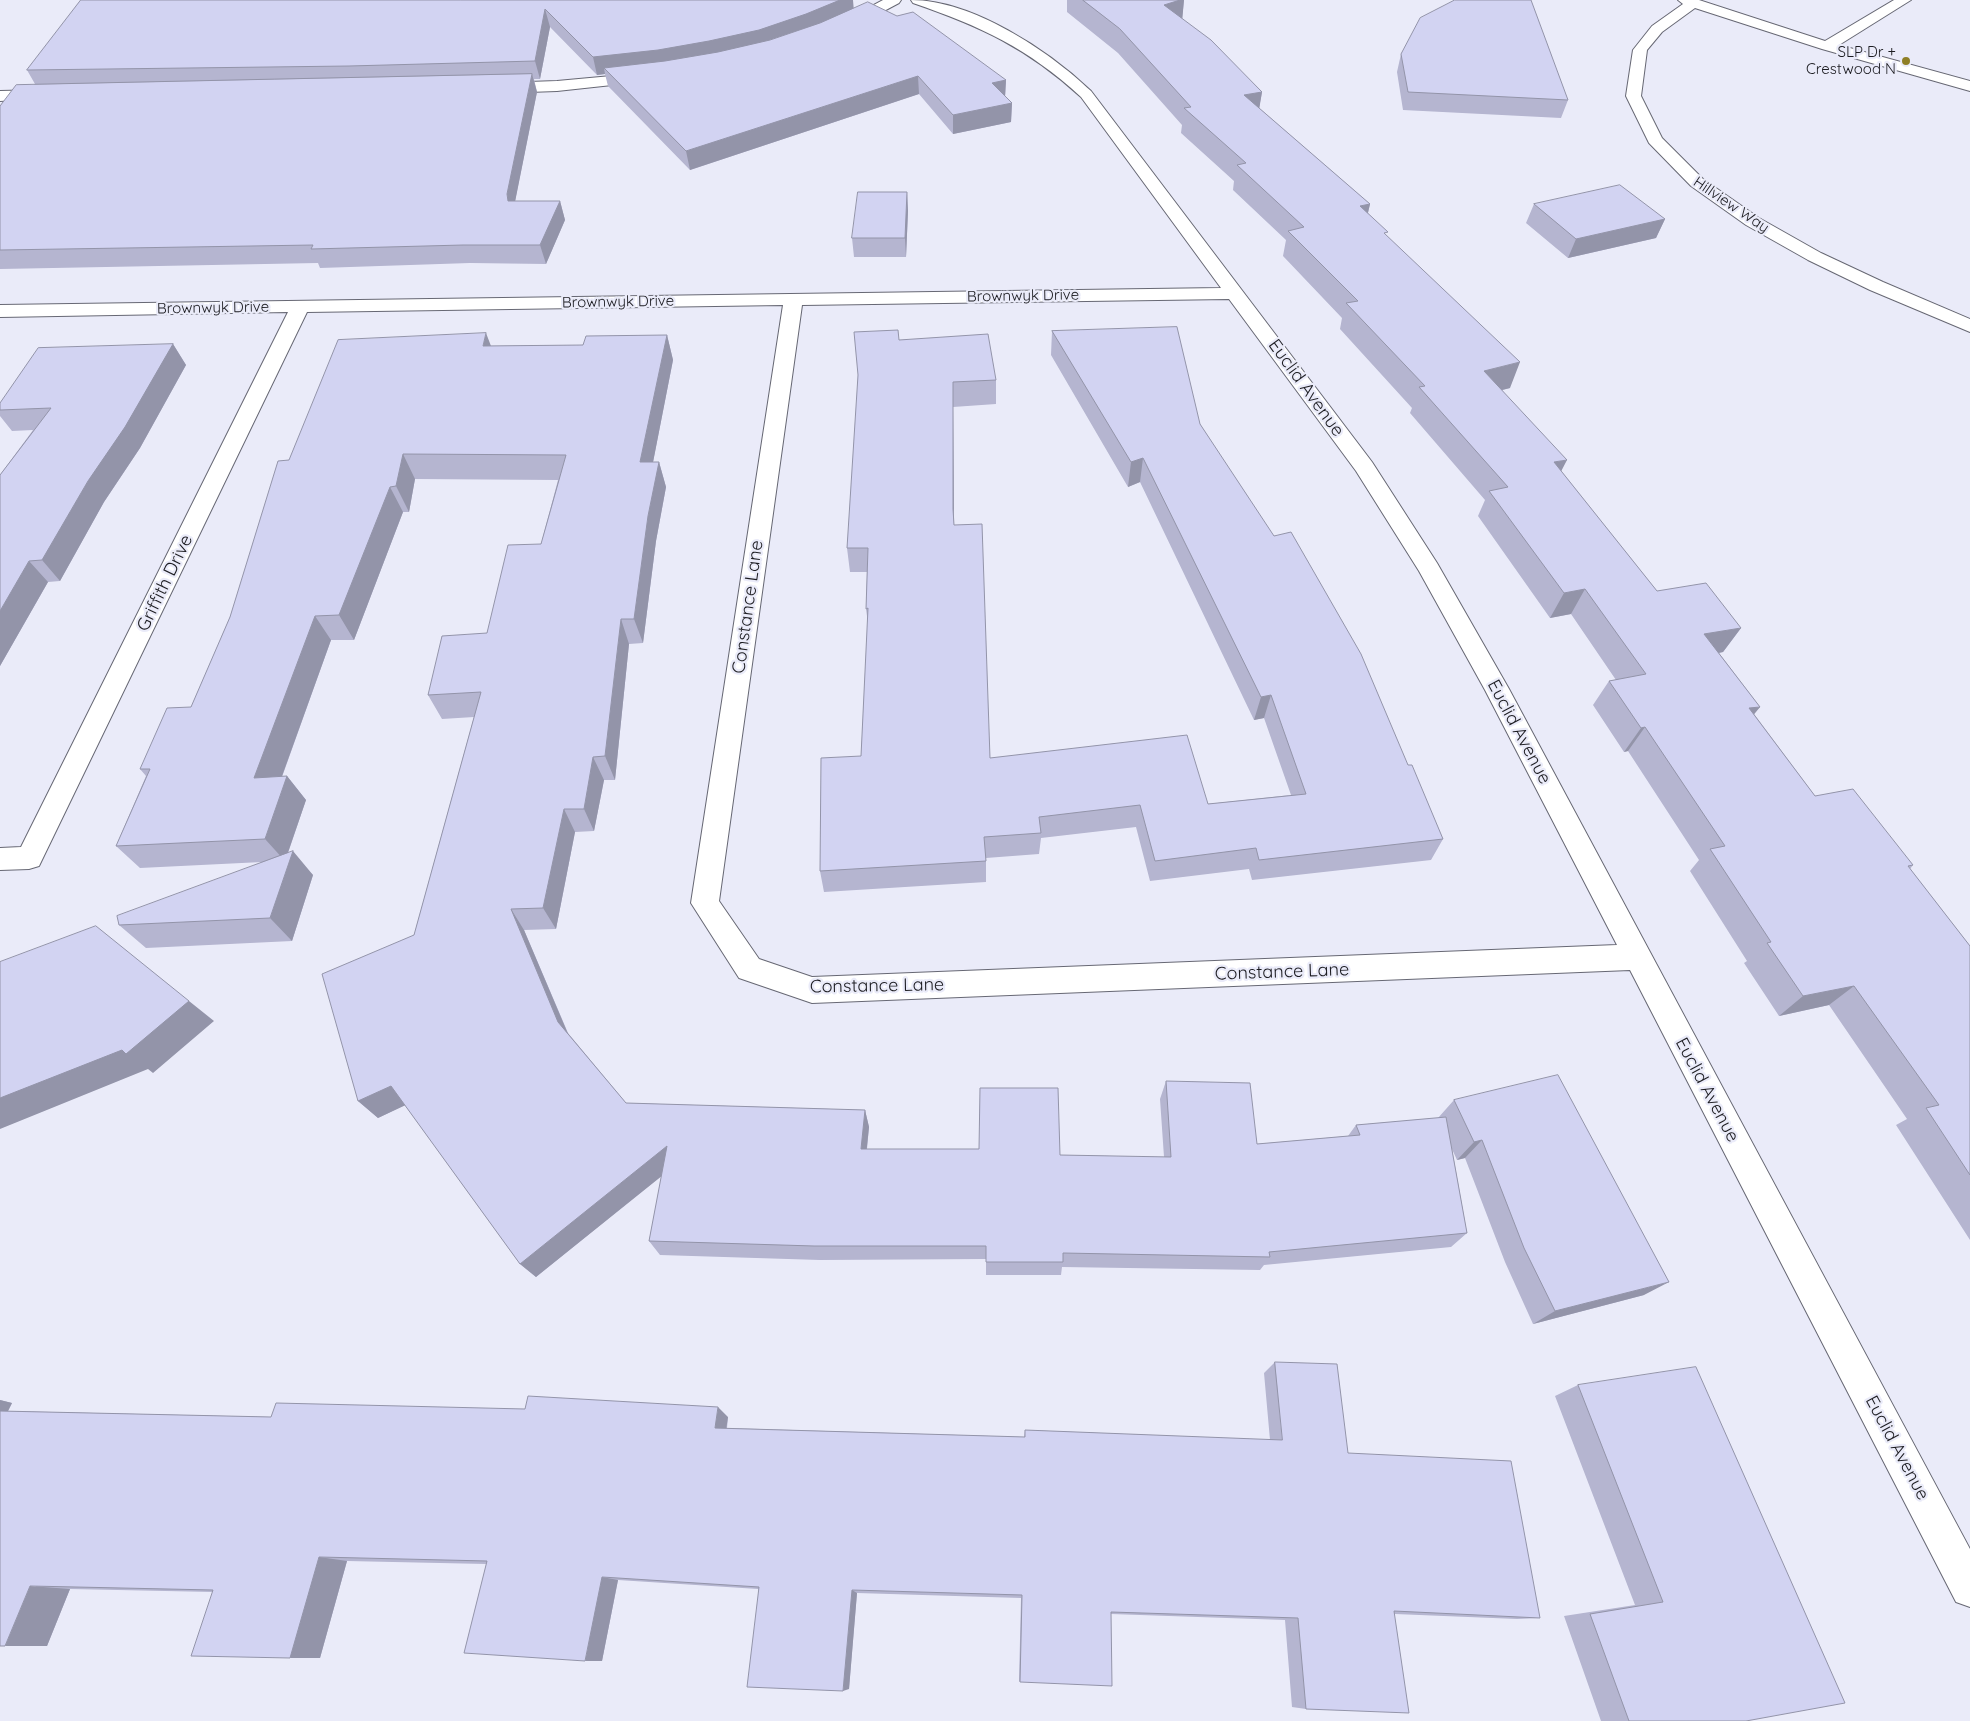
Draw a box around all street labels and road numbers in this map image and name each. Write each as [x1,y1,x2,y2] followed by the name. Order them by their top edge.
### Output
[1690,173,1772,237] street label: Hillview Way
[967,286,1079,306] street label: Brownwyk Drive
[562,292,674,312] street label: Brownwyk Drive
[157,298,269,318] street label: Brownwyk Drive
[1263,335,1349,441] street label: Euclid Avenue
[132,531,198,635] street label: Griffith Drive
[728,539,768,675] street label: Constance Lane
[1482,676,1556,788] street label: Euclid Avenue
[1214,959,1350,985] street label: Constance Lane
[810,974,944,998] street label: Constance Lane
[1670,1034,1744,1146] street label: Euclid Avenue
[1860,1392,1934,1504] street label: Euclid Avenue

